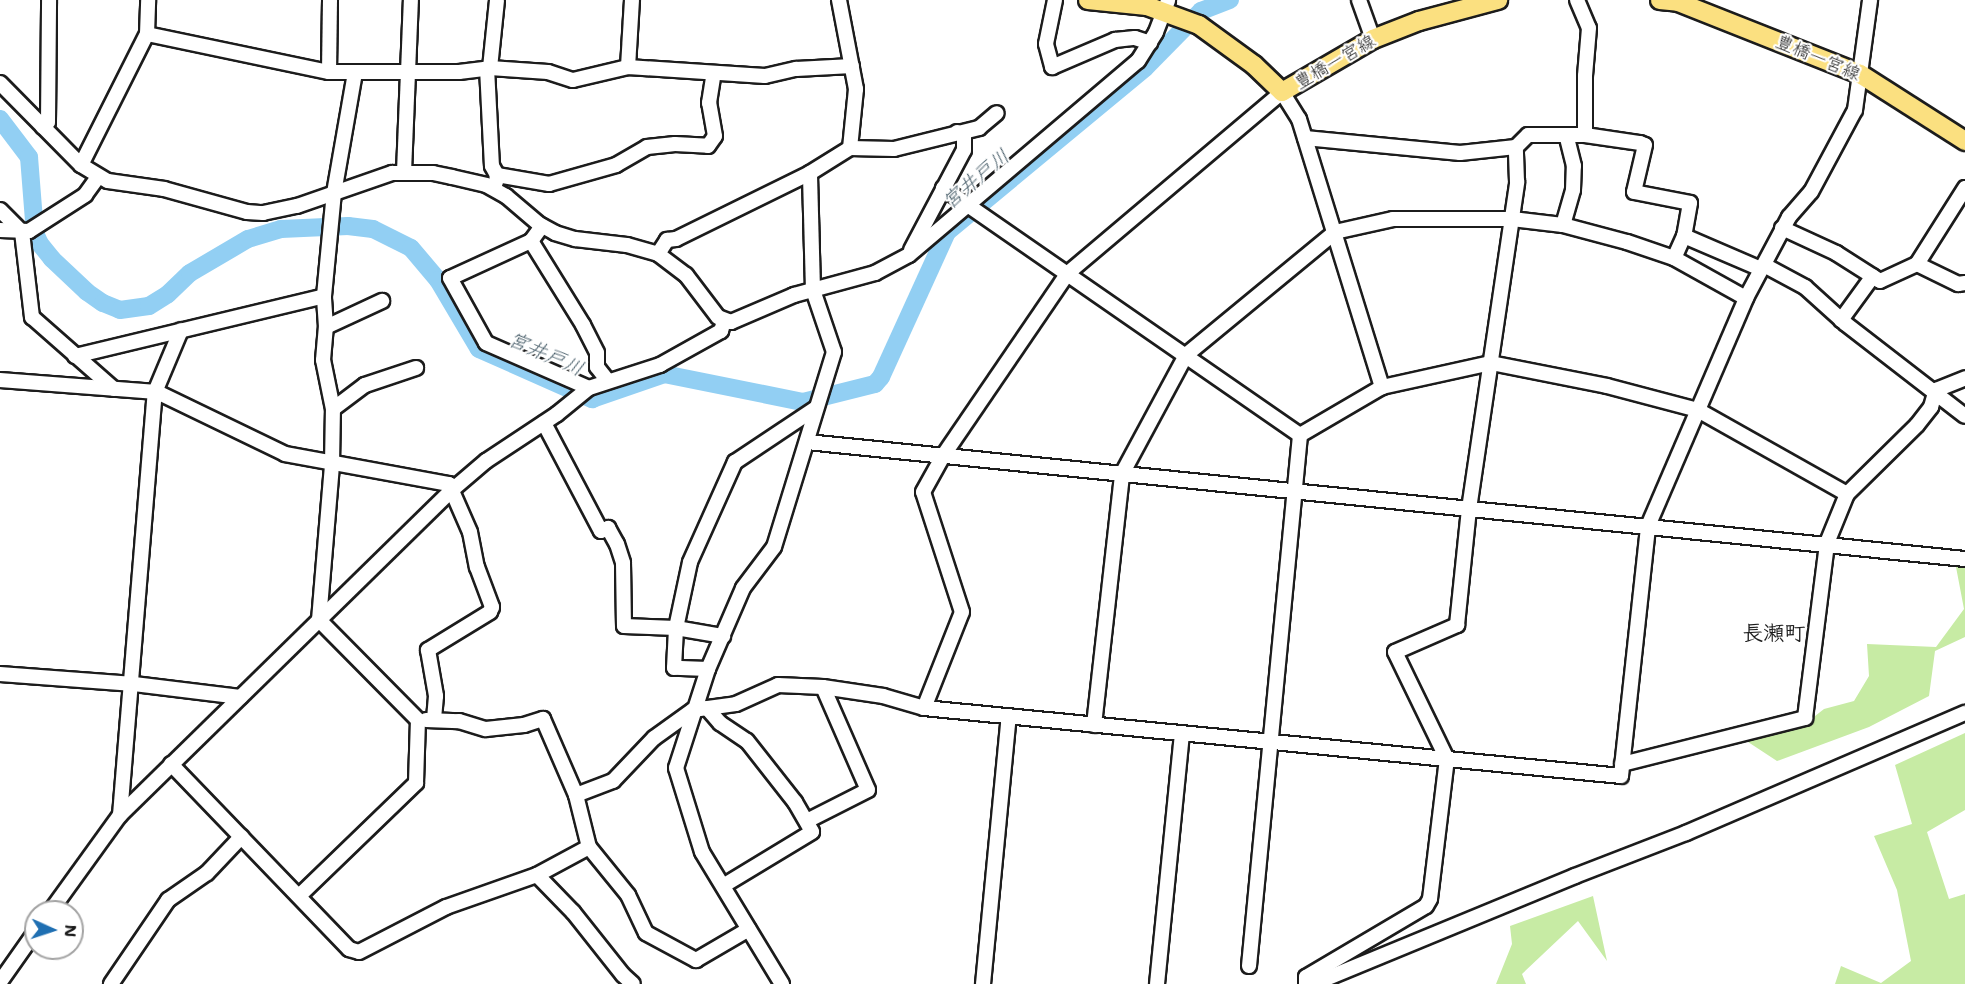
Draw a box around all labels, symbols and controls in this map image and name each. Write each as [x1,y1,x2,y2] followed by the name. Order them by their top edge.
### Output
[1291,30,1379,94] street label: 豊橋一宮線
[1772,30,1864,86] street label: 豊橋一宮線
[938,144,1014,214] water label: 宮井戸川
[505,327,587,381] water label: 宮井戸川
[1743,620,1805,646] district label: 長瀬町
[24,900,84,960] north arrow
[60,924,81,938] text: N

